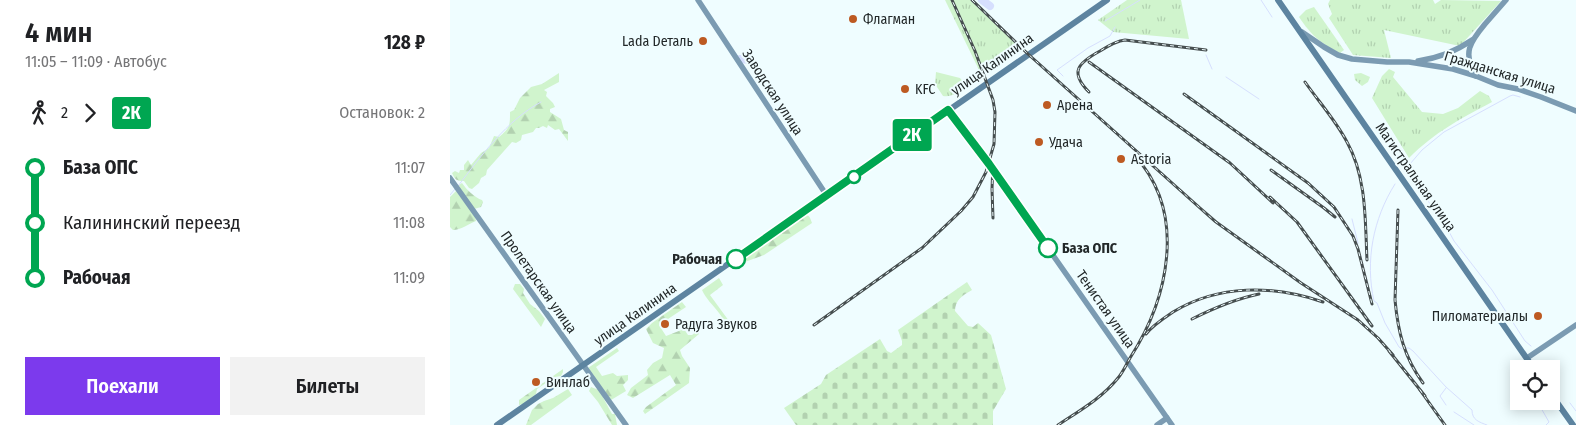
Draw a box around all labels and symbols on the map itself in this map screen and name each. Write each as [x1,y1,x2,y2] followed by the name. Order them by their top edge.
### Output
[863,11,915,28] place label: Флагман
[847,13,859,25] marker: Флагман
[948,30,1037,99] street label: улица Калинина
[622,33,694,50] place label: Lada Dеталь
[697,35,709,47] marker: Lada Dеталь
[738,46,807,139] street label: Заводская улица
[1442,47,1558,98] street label: Гражданская улица
[915,81,935,98] place label: KFC
[899,83,911,95] marker: KFC
[1057,97,1093,114] place label: Арена
[1041,99,1053,111] marker: Арена
[890,119,934,151] line badge: 2К
[1372,120,1460,235] street label: Магистральная улица
[1048,134,1083,151] place label: Удача
[1033,136,1045,148] marker: Удача
[1131,151,1171,168] place label: Astoria
[1115,153,1127,165] marker: Astoria
[847,170,861,184] unlabelled marker
[497,228,580,337] street label: Пролетарская улица
[1038,238,1058,258] marker: База ОПС
[1062,240,1118,257] place label: База ОПС
[726,249,746,269] marker: Рабочая
[672,251,722,268] place label: Рабочая
[1073,267,1139,352] street label: Тенистая улица
[591,280,680,349] street label: улица Калинина
[1432,308,1528,325] place label: Пиломатериалы
[1532,310,1544,322] marker: Пиломатериалы
[675,316,757,333] place label: Радуга Звуков
[659,318,671,330] marker: Радуга Звуков
[546,374,590,391] place label: Винлаб
[530,376,542,388] marker: Винлаб

